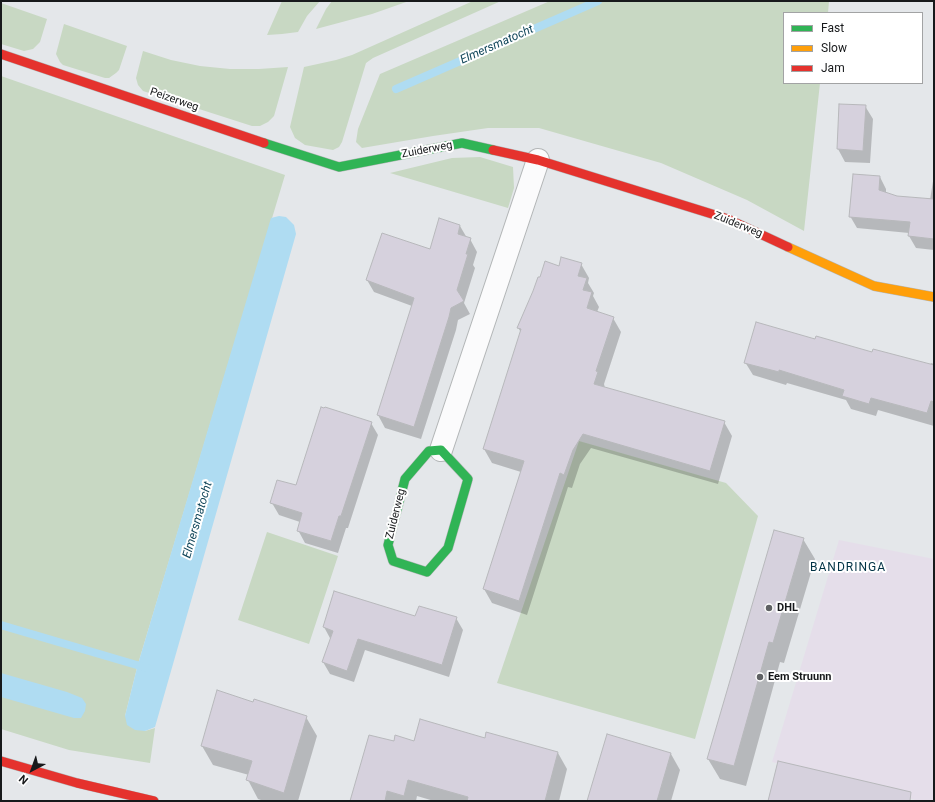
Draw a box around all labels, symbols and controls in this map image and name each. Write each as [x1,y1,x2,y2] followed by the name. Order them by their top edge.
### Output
[783,12,923,84] legend
[821,21,844,35] text: Fast
[458,22,536,68] water label: Elmersmatocht
[821,41,847,55] text: Slow
[821,61,845,75] text: Jam
[148,86,200,114] street label: Peizerweg
[401,139,453,161] street label: Zuiderweg
[712,209,764,241] street label: Zuiderweg
[180,480,216,560] water label: Elmersmatocht
[383,487,409,541] street label: Zuiderweg
[810,561,886,575] district label: BANDRINGA
[777,601,798,615] place label: DHL
[764,603,774,613] marker: DHL
[768,670,831,684] place label: Eem Struunn
[755,672,765,682] marker: Eem Struunn
[12,750,52,790] north arrow
[17,772,31,787] text: N

